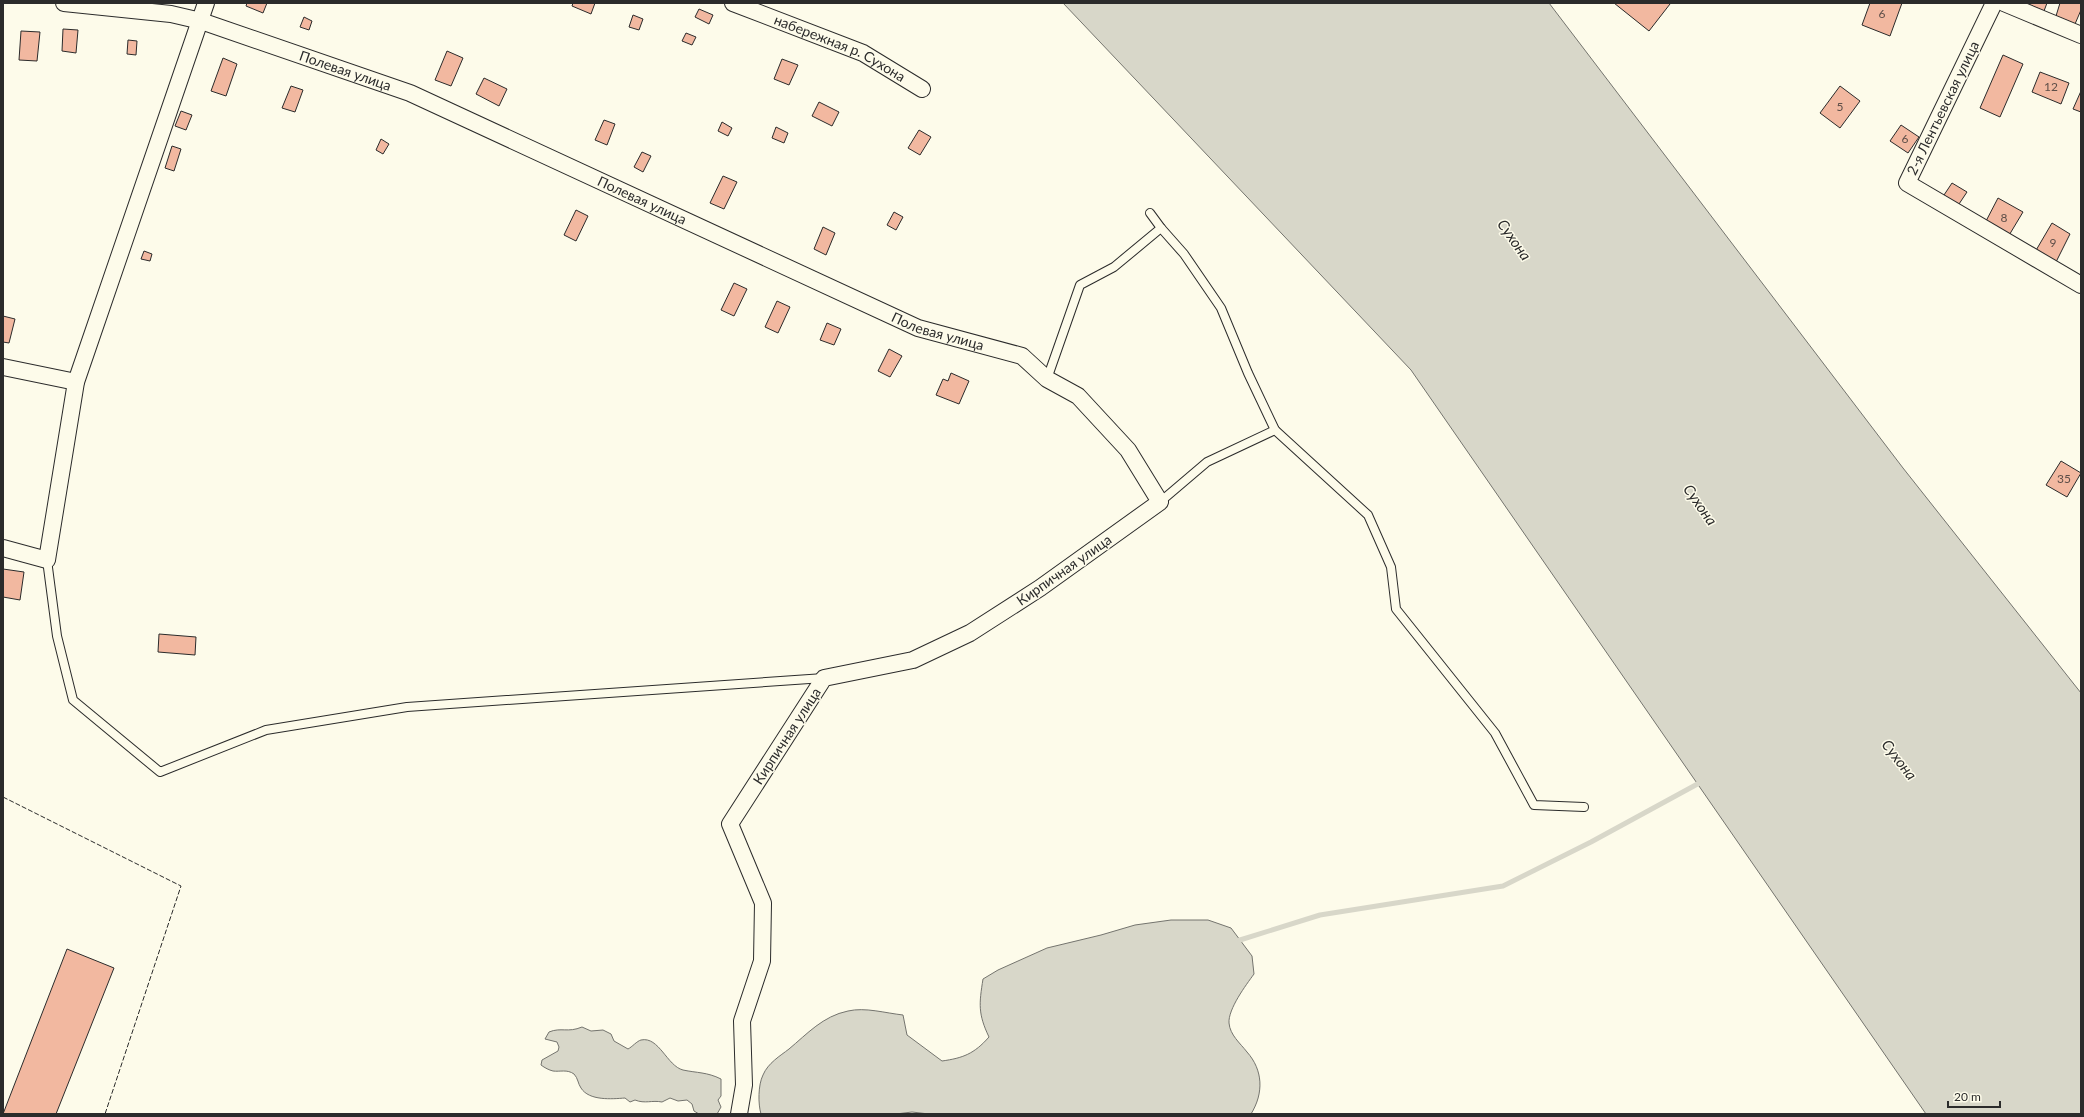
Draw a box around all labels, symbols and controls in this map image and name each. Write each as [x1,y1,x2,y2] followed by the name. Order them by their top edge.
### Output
[1879,6,1886,21] house number: 6
[772,11,909,85] street label: набережная р. Сухона
[1903,38,1982,177] street label: 2-я Лентьевская улица
[297,47,394,94] street label: Полевая улица
[2044,79,2058,94] house number: 12
[1837,99,1844,114] house number: 5
[1902,131,1909,146] house number: 6
[595,172,689,228] street label: Полевая улица
[2001,210,2008,225] house number: 8
[1494,215,1536,264] water label: Сухона
[2050,235,2057,250] house number: 9
[889,308,986,353] street label: Полевая улица
[2057,471,2071,486] house number: 35
[1680,480,1722,529] water label: Сухона
[1013,531,1114,609] street label: Кирпичная улица
[749,684,824,787] street label: Кирпичная улица
[1878,736,1921,783] water label: Сухона
[1948,1083,2000,1109] scale bar
[1954,1089,1981,1104] text: 20 m

